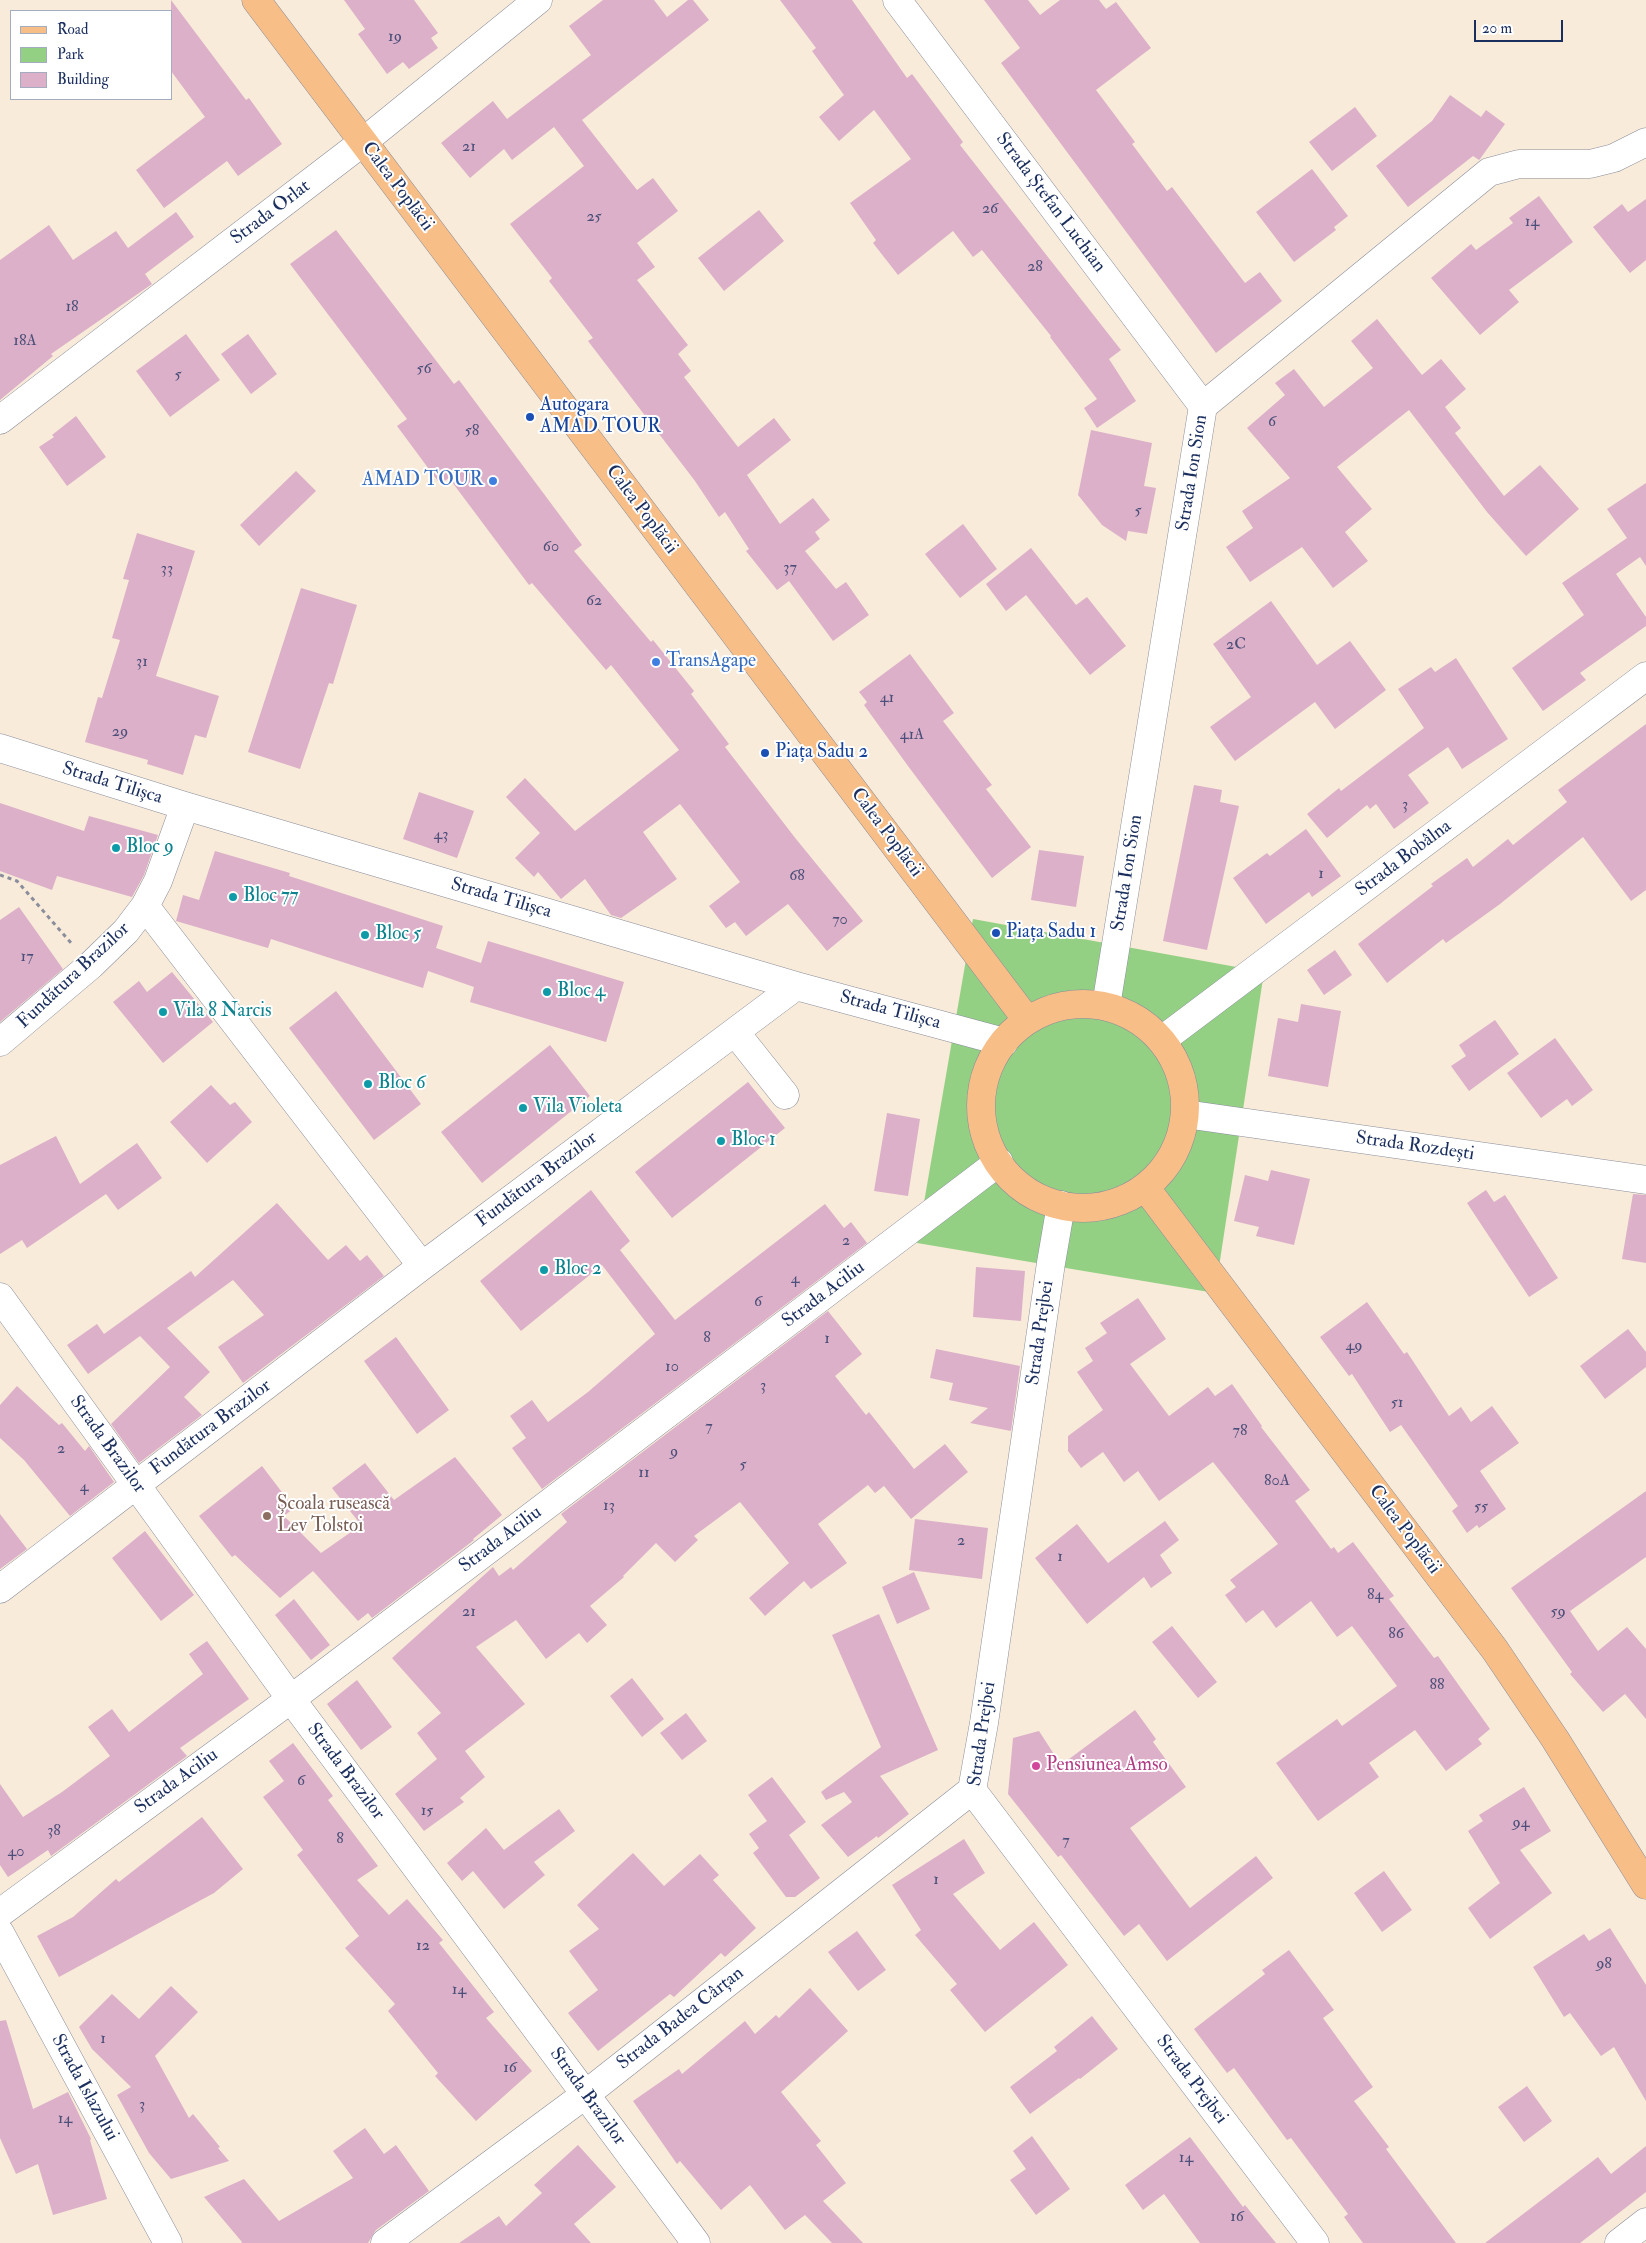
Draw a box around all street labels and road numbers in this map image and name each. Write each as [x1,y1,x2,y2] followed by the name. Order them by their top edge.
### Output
[990,129,1110,277] street label: Strada Ștefan Luchian
[356,138,438,236] street label: Calea Poplăcii
[227,176,315,250] street label: Strada Orlat
[1173,413,1213,533] street label: Strada Ion Sion
[600,461,682,559] street label: Calea Poplăcii
[59,758,165,810] street label: Strada Tilișca
[845,784,927,882] street label: Calea Poplăcii
[1108,813,1148,933] street label: Strada Ion Sion
[1352,816,1456,902] street label: Strada Bobâlna
[448,874,554,924] street label: Strada Tilișca
[13,918,135,1034] street label: Fundătura Brazilor
[837,987,943,1035] street label: Strada Tilișca
[472,1127,602,1233] street label: Fundătura Brazilor
[1354,1127,1476,1167] street label: Strada Rozdești
[778,1257,870,1333] street label: Strada Aciliu
[1022,1279,1060,1387] street label: Strada Prejbei
[146,1375,276,1481] street label: Fundătura Brazilor
[64,1392,150,1498] street label: Strada Brazilor
[1363,1481,1445,1579] street label: Calea Poplăcii
[455,1502,547,1578] street label: Strada Aciliu
[964,1680,1002,1788] street label: Strada Prejbei
[301,1719,389,1825] street label: Strada Brazilor
[131,1744,223,1820] street label: Strada Aciliu
[613,1962,749,2076] street label: Strada Badea Cârțan
[45,2031,123,2145] street label: Strada Islazului
[1150,2031,1232,2129] street label: Strada Prejbei
[544,2044,630,2150] street label: Strada Brazilor

